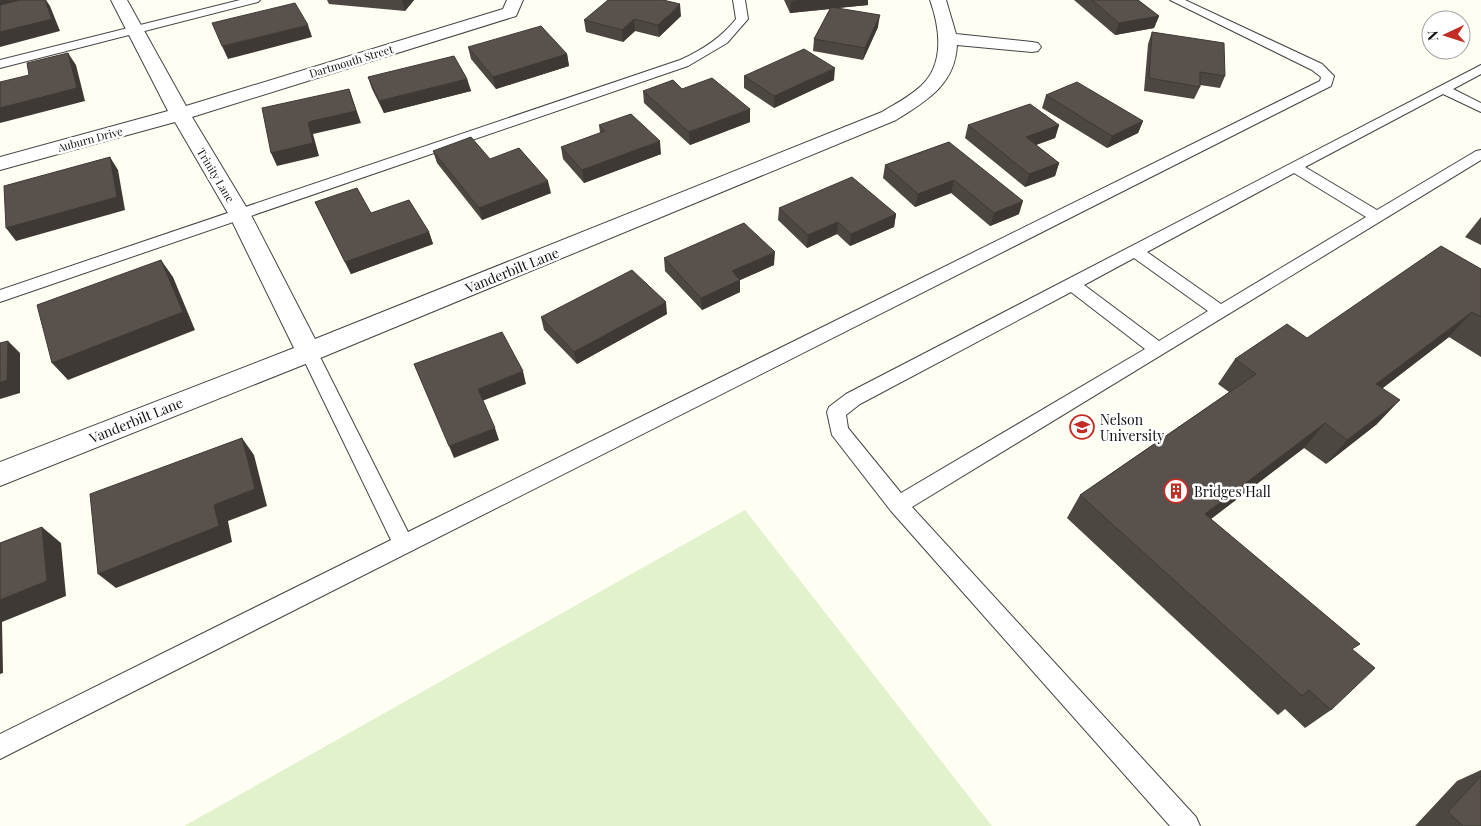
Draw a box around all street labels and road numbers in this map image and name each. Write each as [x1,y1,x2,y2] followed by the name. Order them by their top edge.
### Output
[307,41,395,81] street label: Dartmouth Street
[55,123,125,155] street label: Auburn Drive
[194,145,238,205] street label: Trinity Lane
[461,243,562,298] street label: Vanderbilt Lane
[85,393,186,448] street label: Vanderbilt Lane

